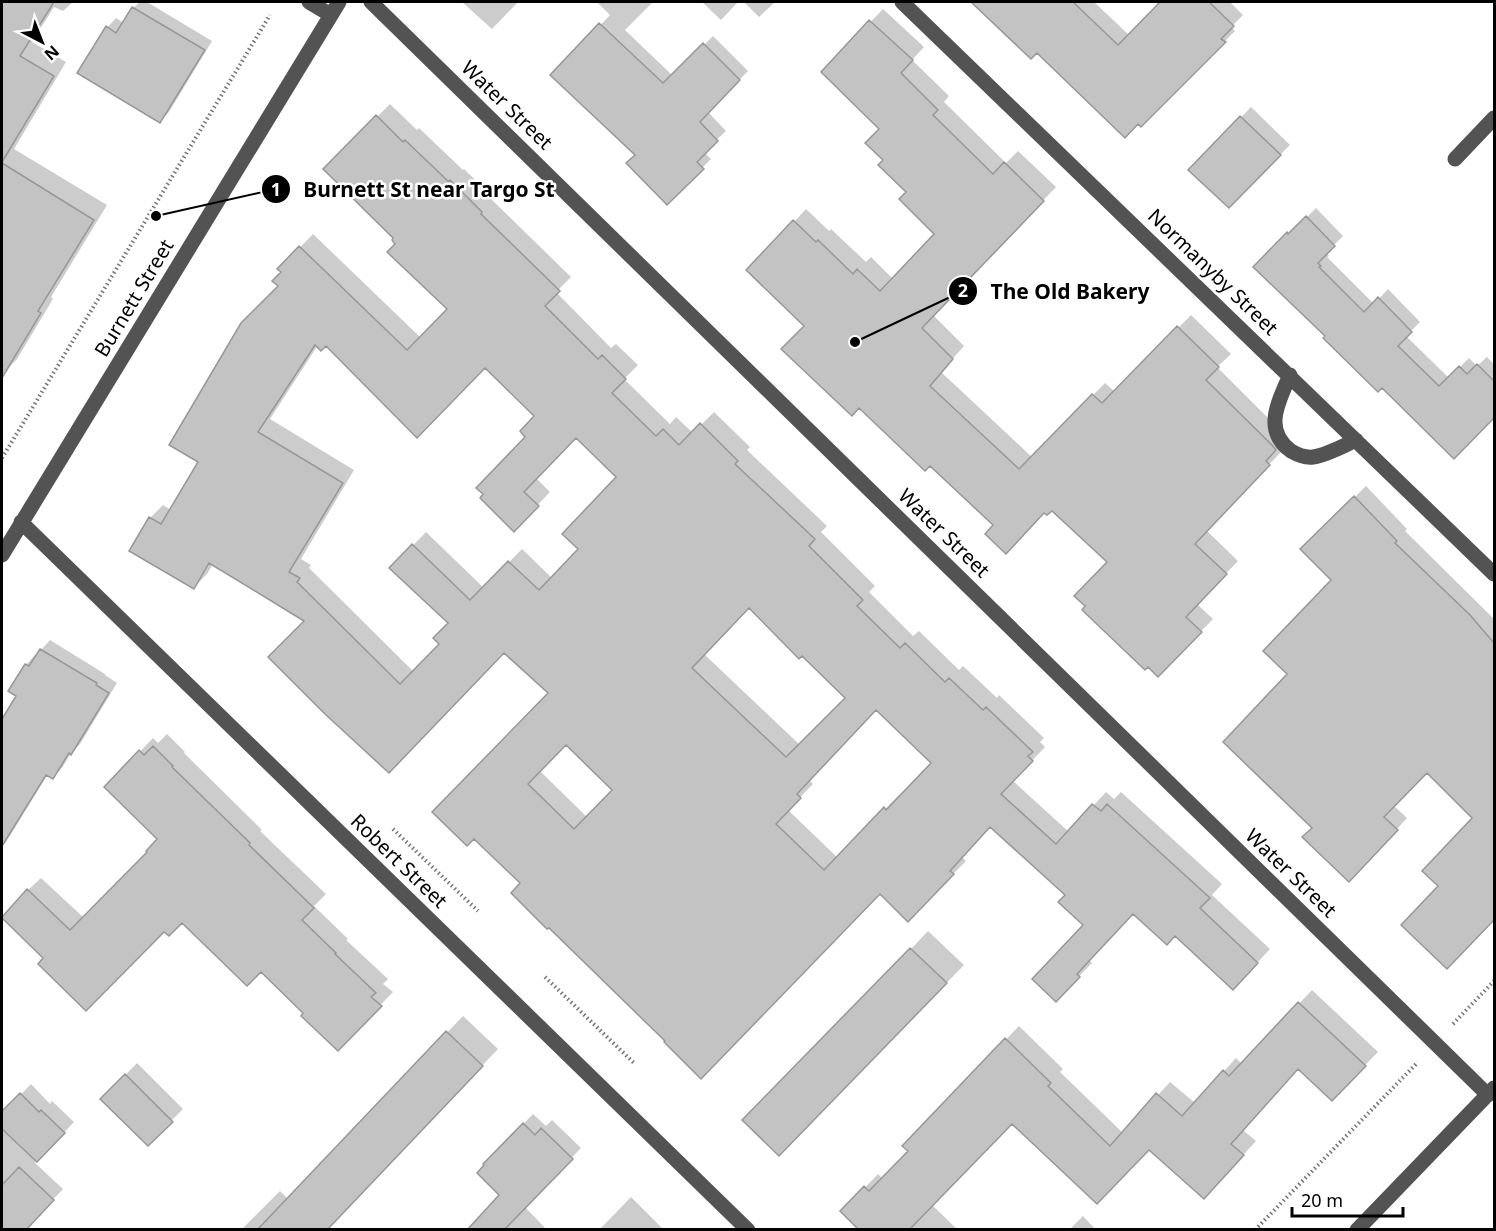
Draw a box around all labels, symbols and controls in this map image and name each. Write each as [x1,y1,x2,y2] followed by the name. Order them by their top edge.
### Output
[12,12,72,72] north arrow
[40,41,64,66] text: N
[456,54,559,155] street label: Water Street
[261,170,566,209] callout: Burnett St near Targo St
[303,175,555,203] text: Burnett St near Targo St
[271,177,281,201] text: 1
[1142,202,1284,341] street label: Normanyby Street
[88,234,179,362] street label: Burnett Street
[948,272,1161,311] callout: The Old Bakery
[991,277,1149,305] text: The Old Bakery
[958,278,968,302] text: 2
[893,482,996,583] street label: Water Street
[345,808,454,914] street label: Robert Street
[1240,822,1343,923] street label: Water Street
[1292,1180,1403,1218] scale bar
[1301,1188,1343,1212] text: 20 m

